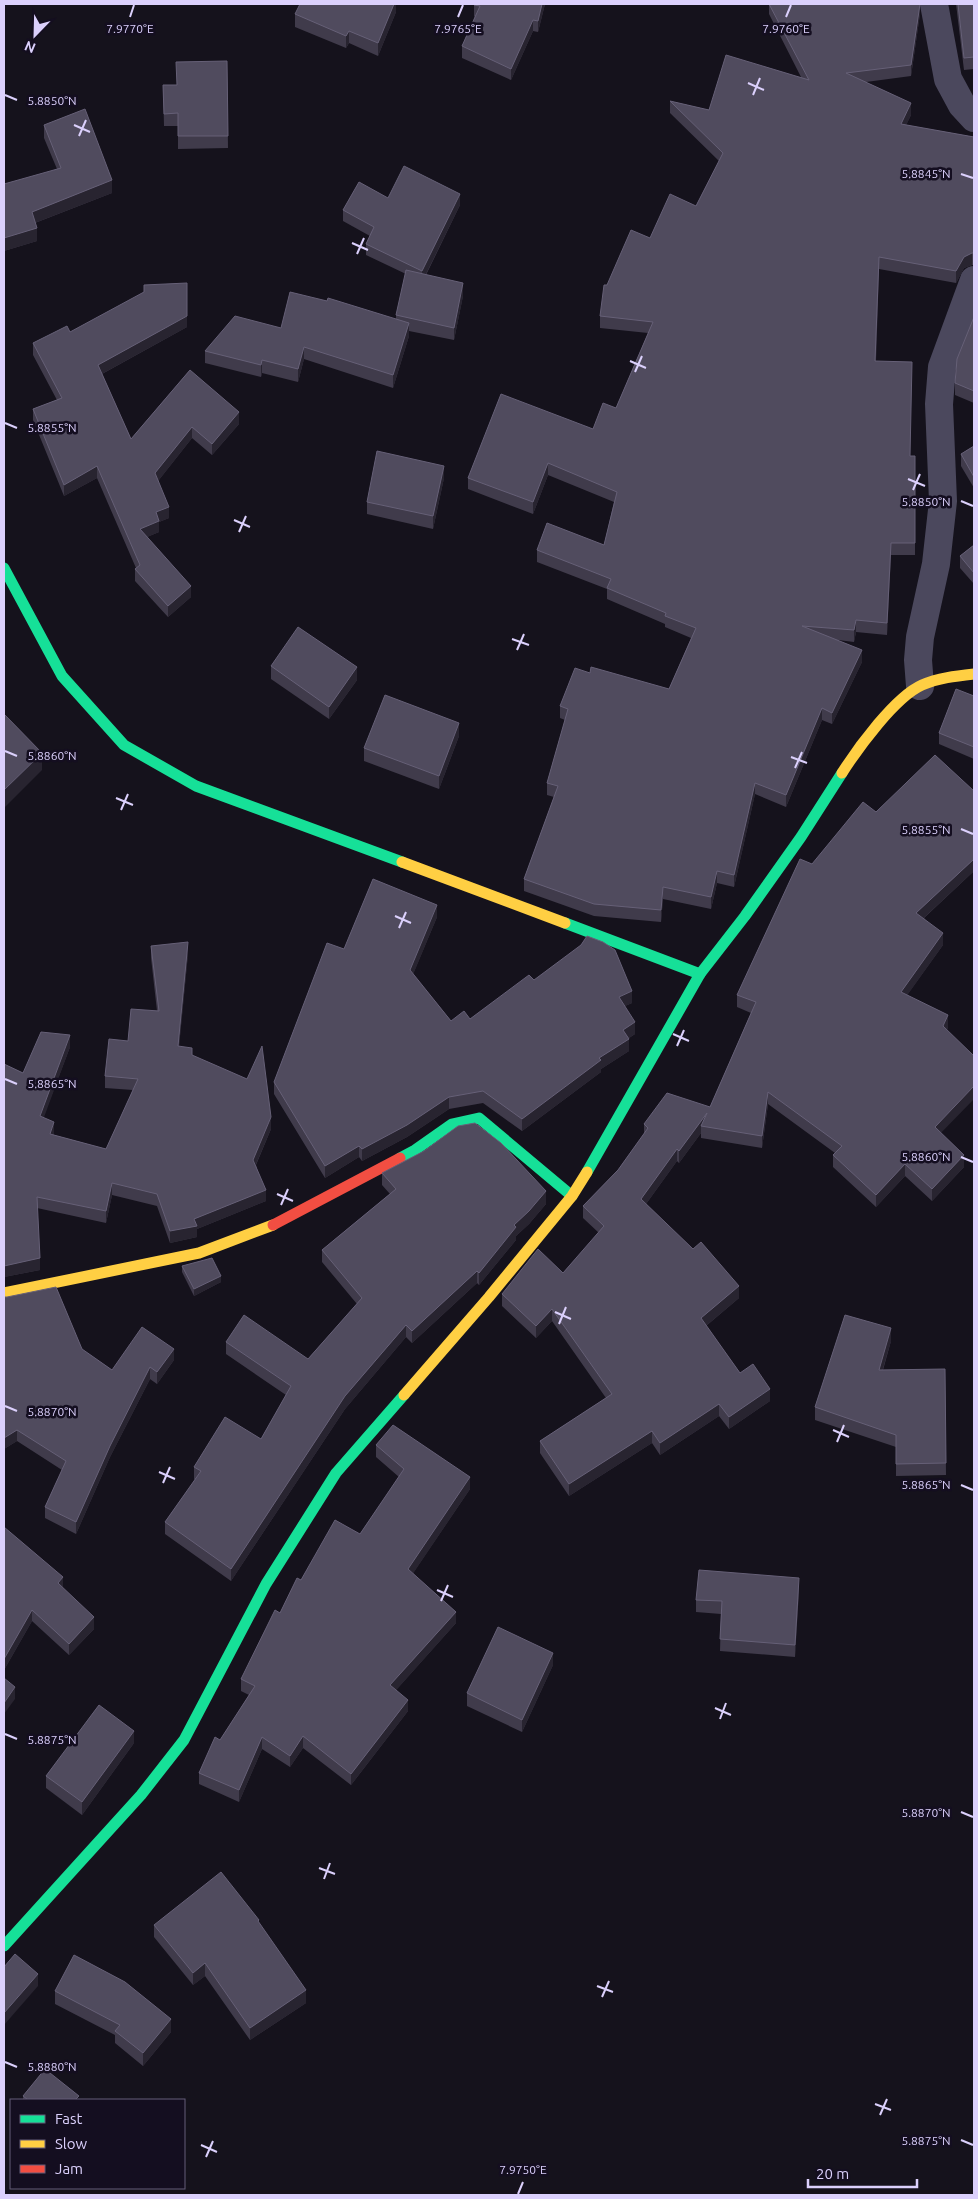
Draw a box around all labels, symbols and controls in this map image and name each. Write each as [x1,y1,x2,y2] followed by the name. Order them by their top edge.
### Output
[10,10,60,60] north arrow
[106,22,154,35] text: 7.9770°E
[434,22,482,35] text: 7.9765°E
[762,22,810,35] text: 7.9760°E
[22,38,38,56] text: N
[27,94,77,107] text: 5.8850°N
[901,167,951,180] text: 5.8845°N
[27,421,77,434] text: 5.8855°N
[901,495,951,508] text: 5.8850°N
[27,749,77,762] text: 5.8860°N
[901,823,951,836] text: 5.8855°N
[27,1077,77,1090] text: 5.8865°N
[901,1150,951,1163] text: 5.8860°N
[27,1405,77,1418] text: 5.8870°N
[901,1478,951,1491] text: 5.8865°N
[27,1733,77,1746] text: 5.8875°N
[901,1806,951,1819] text: 5.8870°N
[27,2060,77,2073] text: 5.8880°N
[10,2099,185,2189] legend
[55,2110,83,2127] text: Fast
[901,2134,951,2147] text: 5.8875°N
[55,2135,88,2152] text: Slow
[808,2156,917,2188] scale bar
[55,2160,83,2177] text: Jam
[499,2163,547,2176] text: 7.9750°E
[816,2165,849,2182] text: 20 m

